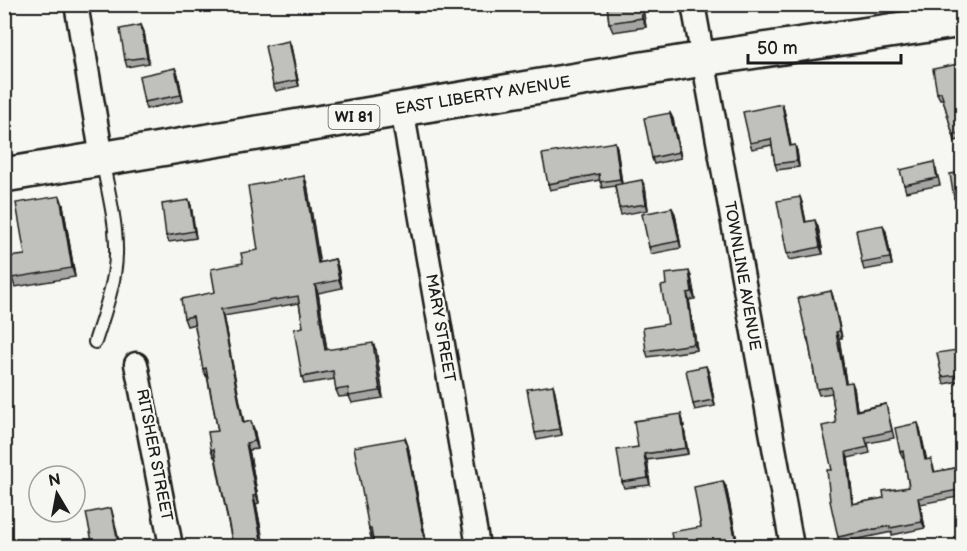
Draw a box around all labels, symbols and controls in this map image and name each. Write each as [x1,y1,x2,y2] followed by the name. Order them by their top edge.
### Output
[748,27,901,65] scale bar
[757,38,798,59] text: 50 m
[394,73,572,119] street label: EAST LIBERTY AVENUE
[328,105,380,129] road number: WI 81
[720,200,764,352] street label: TOWNLINE AVENUE
[421,272,459,384] street label: MARY STREET
[132,387,176,523] street label: RITSHER STREET
[27,464,87,524] north arrow
[47,470,62,491] text: N

